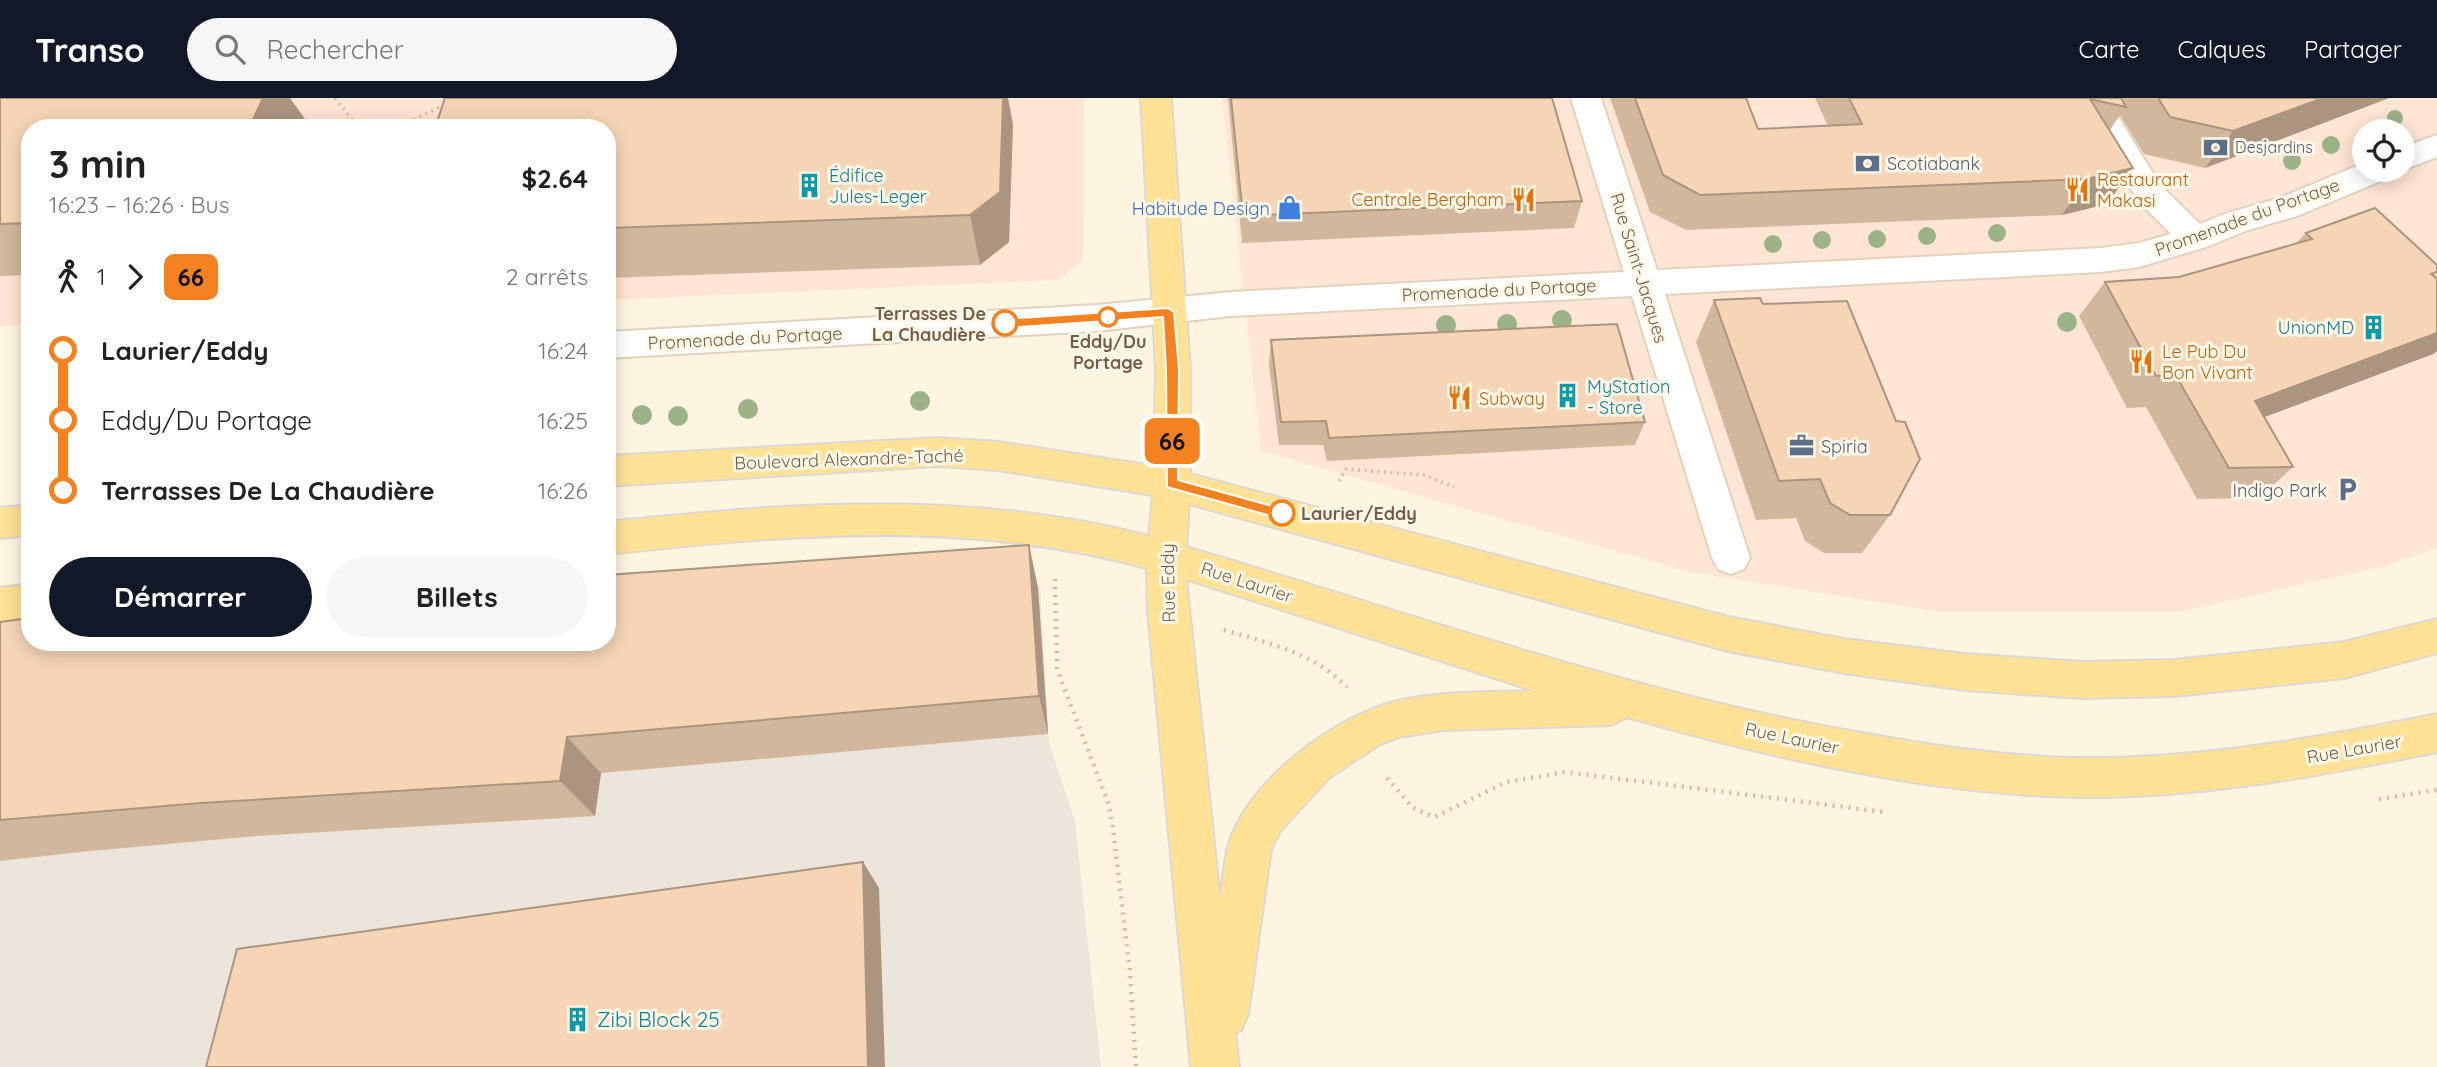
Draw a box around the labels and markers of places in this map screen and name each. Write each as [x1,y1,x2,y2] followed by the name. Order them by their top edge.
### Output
[2201,133,2229,161] bank icon: Desjardins
[2235,137,2313,157] place label: Desjardins
[1853,149,1881,177] bank icon: Scotiabank
[1887,152,1980,175] place label: Scotiabank
[829,164,927,208] place label: Édifice Jules-Leger
[2097,168,2189,212] place label: Restaurant Makasi
[795,171,823,199] building icon: Édifice Jules-Leger
[2063,175,2091,203] restaurant icon: Restaurant Makasi
[1510,185,1538,213] restaurant icon: Centrale Bergham
[1352,188,1504,211] place label: Centrale Bergham
[1276,194,1304,222] shop icon: Habitude Design
[1132,197,1270,220] place label: Habitude Design
[872,302,986,346] place label: Terrasses De La Chaudière
[1098,307,1118,327] marker: Eddy/Du Portage
[992,310,1018,336] marker: Terrasses De La Chaudière
[2360,313,2388,341] building icon: UnionMD
[2278,316,2354,339] place label: UnionMD
[1069,330,1147,374] place label: Eddy/Du Portage
[2162,340,2253,384] place label: Le Pub Du Bon Vivant
[2128,347,2156,375] restaurant icon: Le Pub Du Bon Vivant
[1587,375,1670,419] place label: MyStation - Store
[1553,382,1581,410] building icon: MyStation - Store
[1445,384,1473,412] restaurant icon: Subway
[1479,387,1545,410] place label: Subway
[1787,432,1815,460] office icon: Spiria
[1821,435,1868,458] place label: Spiria
[2333,476,2361,504] parking icon: Indigo Park
[2233,479,2327,502] place label: Indigo Park
[1269,500,1295,526] marker: Laurier/Eddy
[1301,502,1417,525] place label: Laurier/Eddy
[563,1005,591,1033] building icon: Zibi Block 25
[597,1006,720,1032] place label: Zibi Block 25

